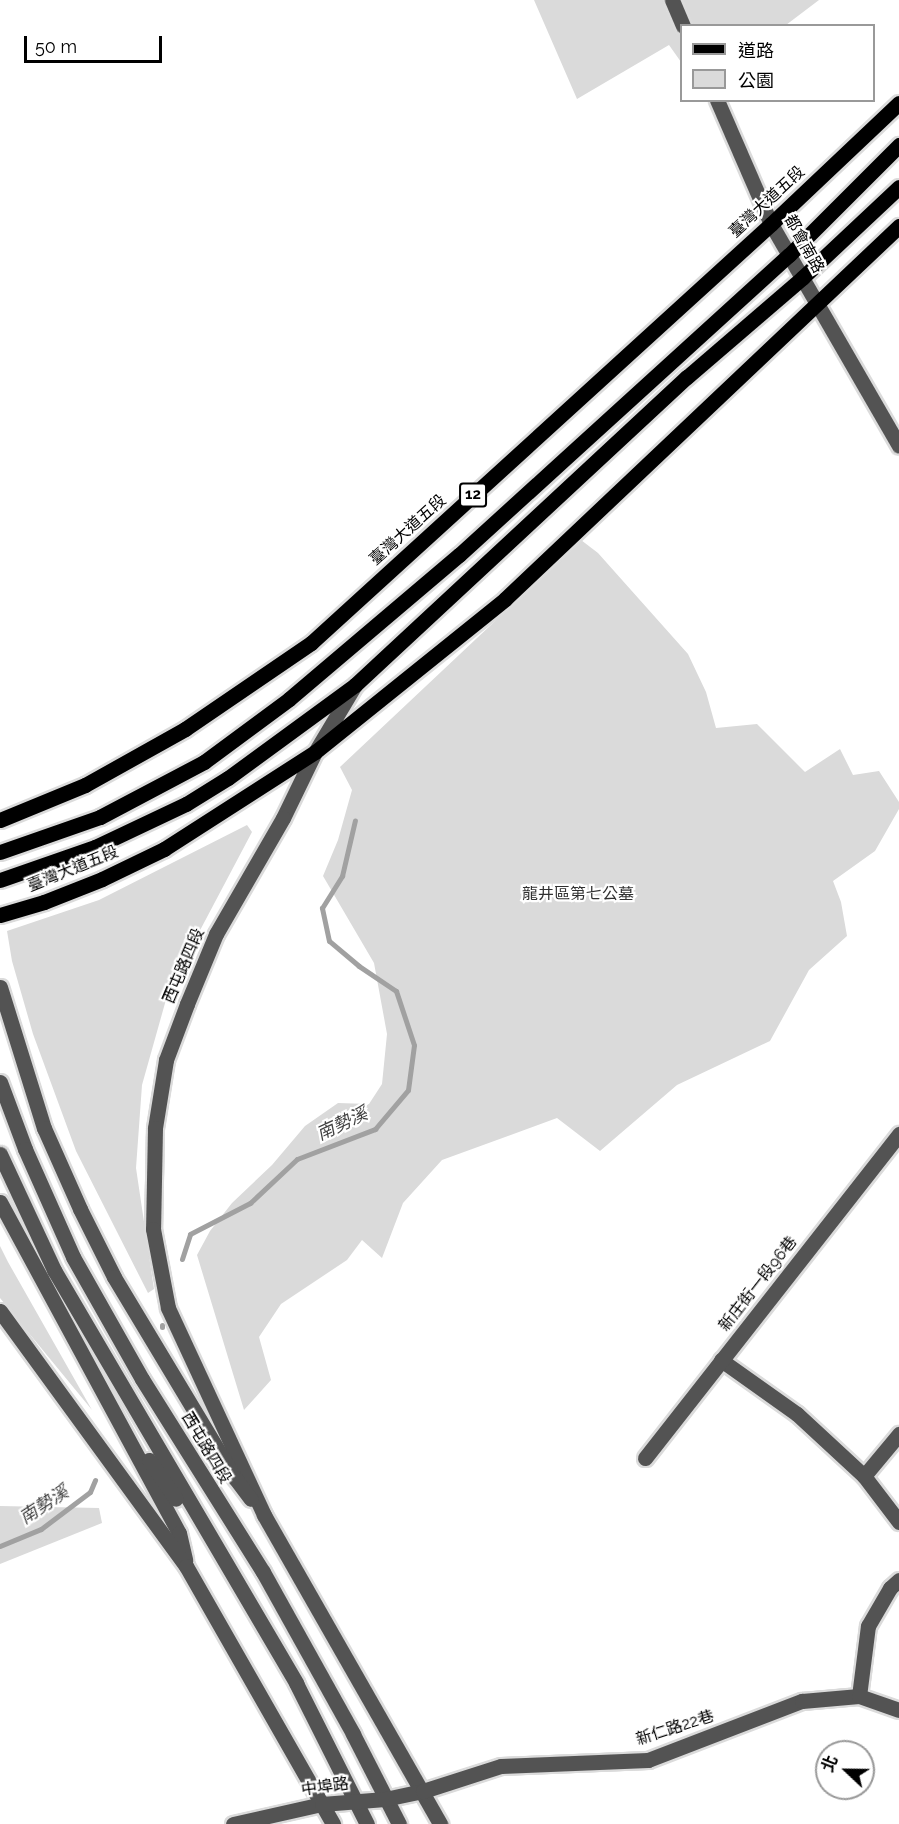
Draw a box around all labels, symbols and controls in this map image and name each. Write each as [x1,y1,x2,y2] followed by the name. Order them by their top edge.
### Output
[27,24,165,62] scale bar
[680,24,875,102] legend
[35,36,77,57] text: 50 m
[738,40,774,61] text: 道路
[738,70,774,91] text: 公園
[725,162,809,242] street label: 臺灣大道五段
[780,211,828,277] street label: 都會南路
[458,483,488,507] road number: 12
[366,491,450,569] street label: 臺灣大道五段
[25,842,121,896] street label: 臺灣大道五段
[522,884,634,904] park label: 龍井區第七公墓
[160,925,208,1007] street label: 西屯路四段
[313,1103,371,1145] water label: 南勢溪
[715,1233,801,1335] street label: 新庄街一段96巷
[177,1409,235,1487] street label: 西屯路四段
[15,1481,73,1529] water label: 南勢溪
[634,1706,716,1750] street label: 新仁路22巷
[815,1740,875,1800] north arrow
[818,1753,842,1775] text: 北
[300,1774,350,1800] street label: 中埠路

